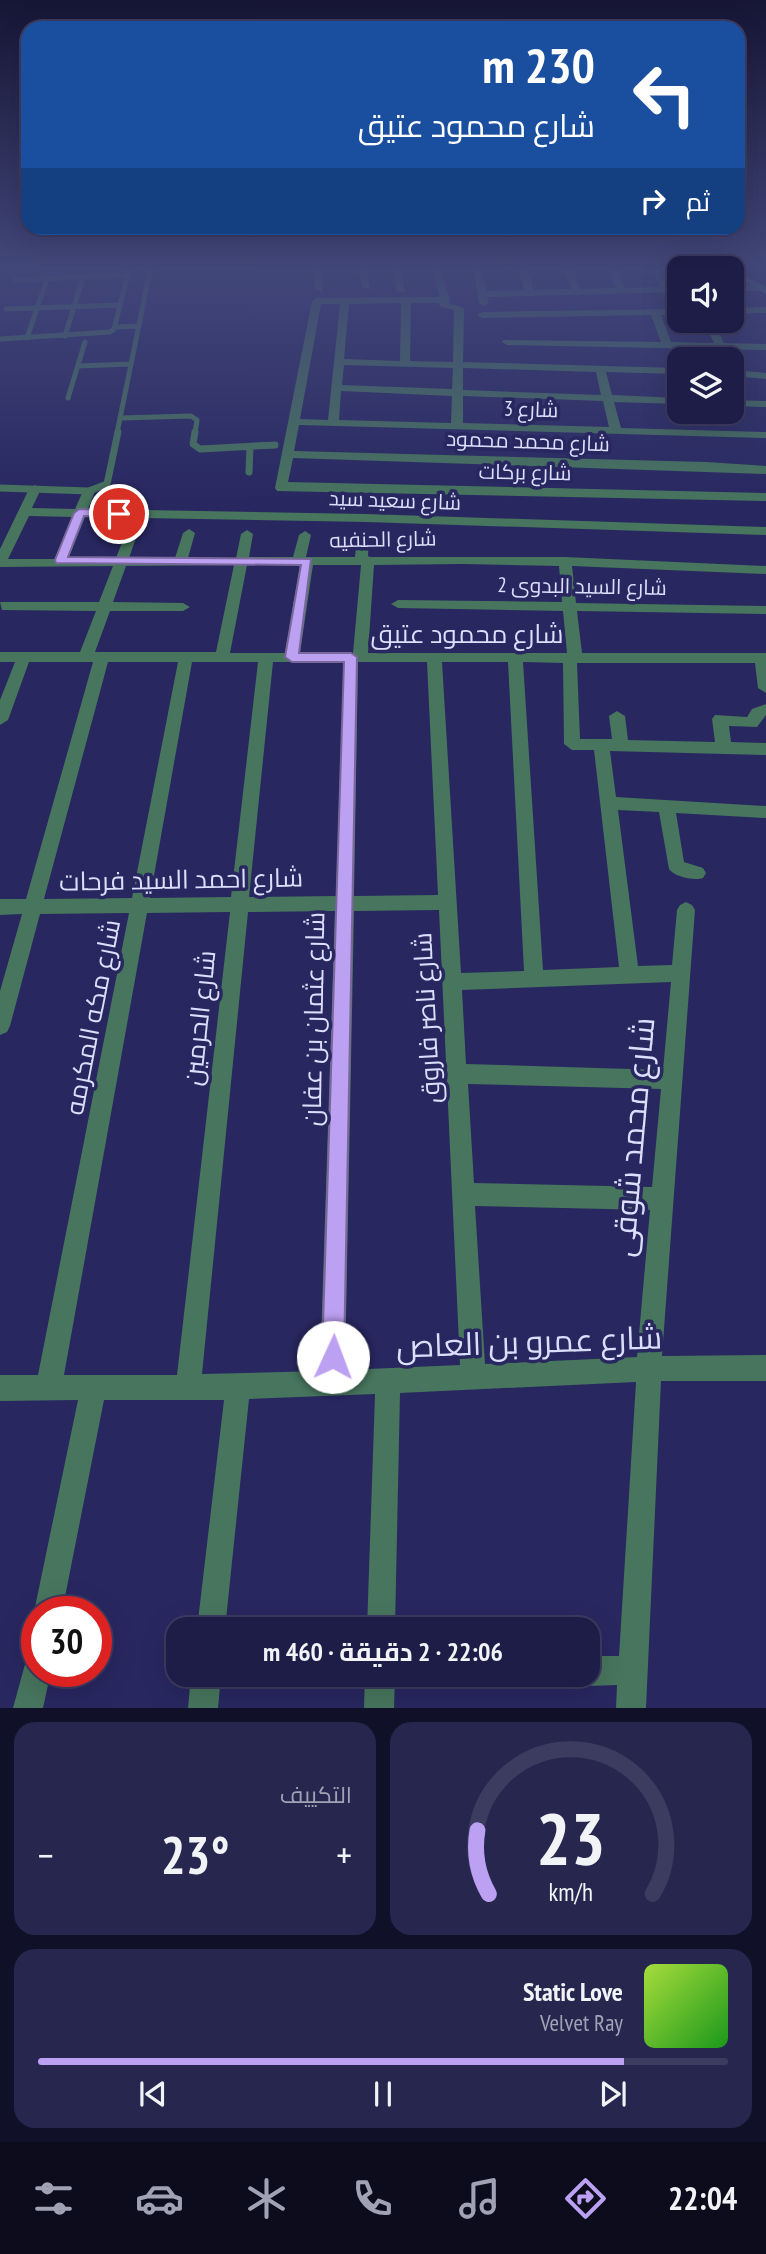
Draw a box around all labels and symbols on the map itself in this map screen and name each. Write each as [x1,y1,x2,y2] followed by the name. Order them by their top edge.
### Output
[503,395,559,424] street label: شارع 3
[446,425,610,458] street label: شارع محمد محمود
[478,458,572,487] street label: شارع بركات
[89,484,149,544] pin
[328,484,462,517] street label: شارع سعيد سيد
[329,525,437,554] street label: شارع الحنفيه
[497,571,667,602] street label: شارع السيد البدوى 2
[371,617,563,651] street label: شارع محمود عتيق
[59,860,303,899] street label: شارع احمد السيد فرحات
[295,911,332,1127] street label: شارع عثمان بن عفان
[57,916,128,1118] street label: شارع مكه المكرمه
[405,932,448,1104] street label: شارع ناصر فاروق
[175,949,224,1087] street label: شارع الحرمين
[601,1015,665,1259] street label: شارع محمد شوقى
[395,1315,663,1369] street label: شارع عمرو بن العاص
[296,1320,370,1394] position arrow
[21,1596,112,1687] speed limit sign: 30

